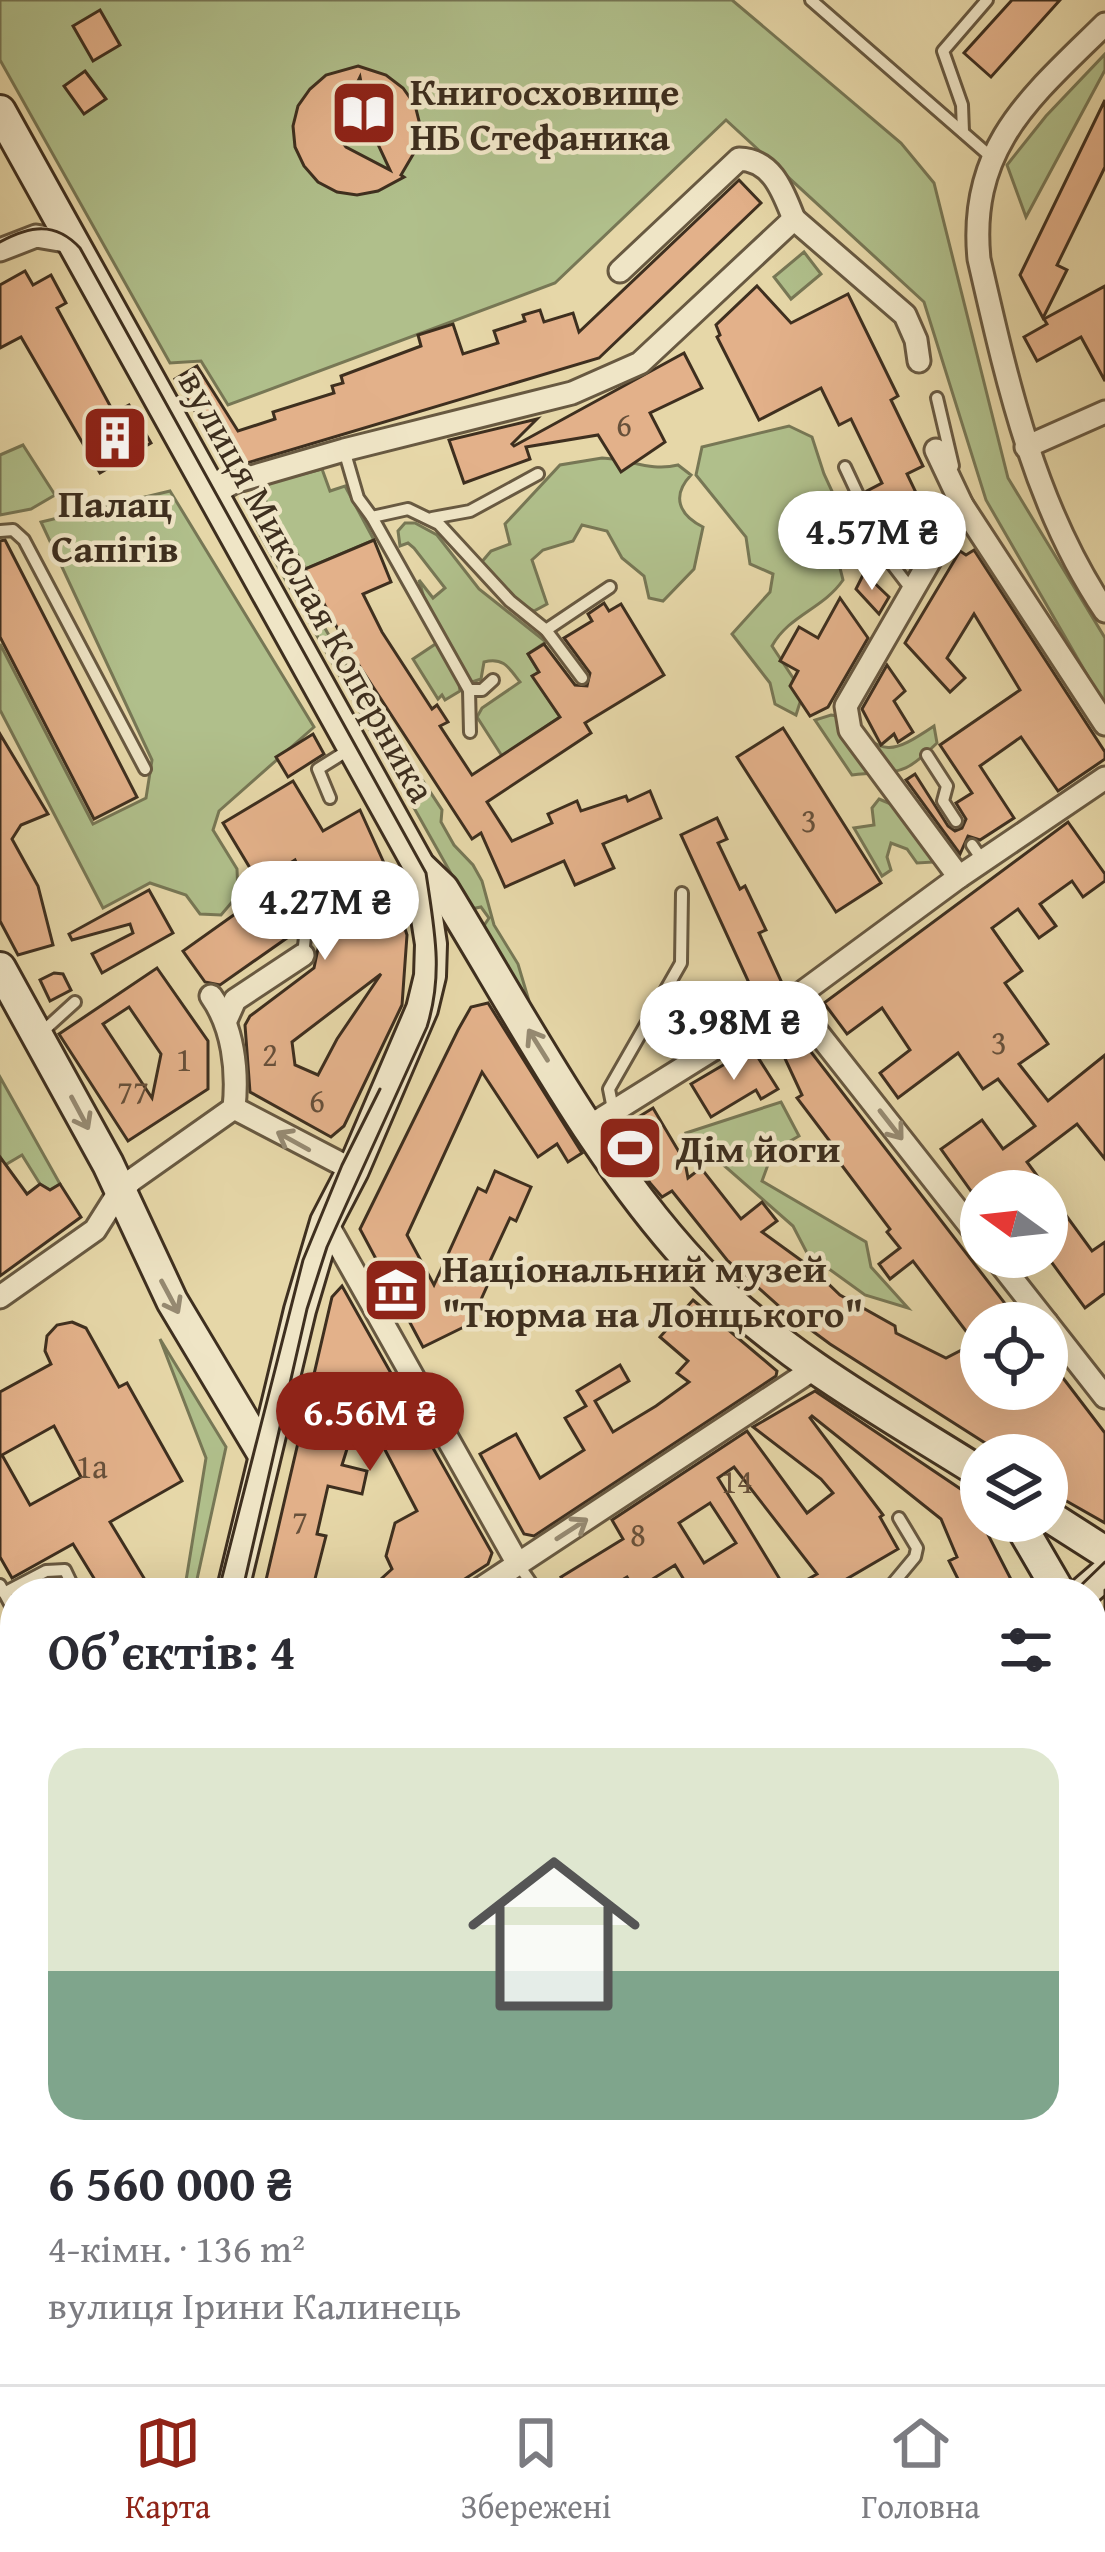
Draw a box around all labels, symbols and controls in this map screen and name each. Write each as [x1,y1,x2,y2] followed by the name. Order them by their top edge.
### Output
[410,62,679,164] place label: Книгосховище НБ Стефаника
[329,78,399,148] library icon: Книгосховище НБ Стефаника
[166,359,452,813] street label: вулиця Миколая Коперника
[616,400,632,448] house number: 6
[80,403,150,473] building icon: Палац Сапігів
[51,474,179,576] place label: Палац Сапігів
[761,491,983,593] pin: 4.57M ₴
[805,501,939,558] text: 4.57M ₴
[801,796,817,844] house number: 3
[214,861,436,963] pin: 4.27M ₴
[258,871,392,928] text: 4.27M ₴
[623,981,845,1083] pin: 3.98M ₴
[667,991,801,1048] text: 3.98M ₴
[991,1018,1007,1066] house number: 3
[526,1029,550,1063] one-way arrow
[262,1030,278,1078] house number: 2
[176,1035,192,1083] house number: 1
[117,1068,149,1116] house number: 77
[309,1076,325,1124] house number: 6
[69,1094,92,1129] one-way arrow
[877,1108,904,1140] one-way arrow
[595,1113,665,1183] sports icon: Дім йоги
[675,1119,841,1176] place label: Дім йоги
[276,1128,311,1152] one-way arrow
[960,1170,1068,1278] north arrow
[960,1170,1068,1542] map controls
[442,1239,863,1341] place label: Національний музей "Тюрма на Лонцького"
[361,1255,431,1325] museum icon: Національний музей "Тюрма на Лонцького"
[160,1279,183,1314] one-way arrow
[960,1302,1068,1410] button: locate
[259,1372,481,1474] pin: 6.56M ₴
[303,1382,437,1439] text: 6.56M ₴
[960,1434,1068,1542] button: layers
[76,1442,108,1490] house number: 1а
[721,1457,753,1505] house number: 14
[292,1498,308,1546] house number: 7
[630,1510,646,1558] house number: 8
[554,1516,588,1541] one-way arrow
[48,1613,296,1688] text: Об’єктів: 4
[993,1617,1059,1683] icon: filters
[446,1826,662,2042] icon: home
[48,2144,293,2219] text: 6 560 000 ₴
[48,2219,305,2276] text: 4-кімн. · 136 m²
[48,2276,461,2333] text: вулиця Ірини Калинець
[125,2410,210,2530] tab: Карта
[460,2410,611,2530] tab: Збережені
[861,2410,980,2530] tab: Головна

